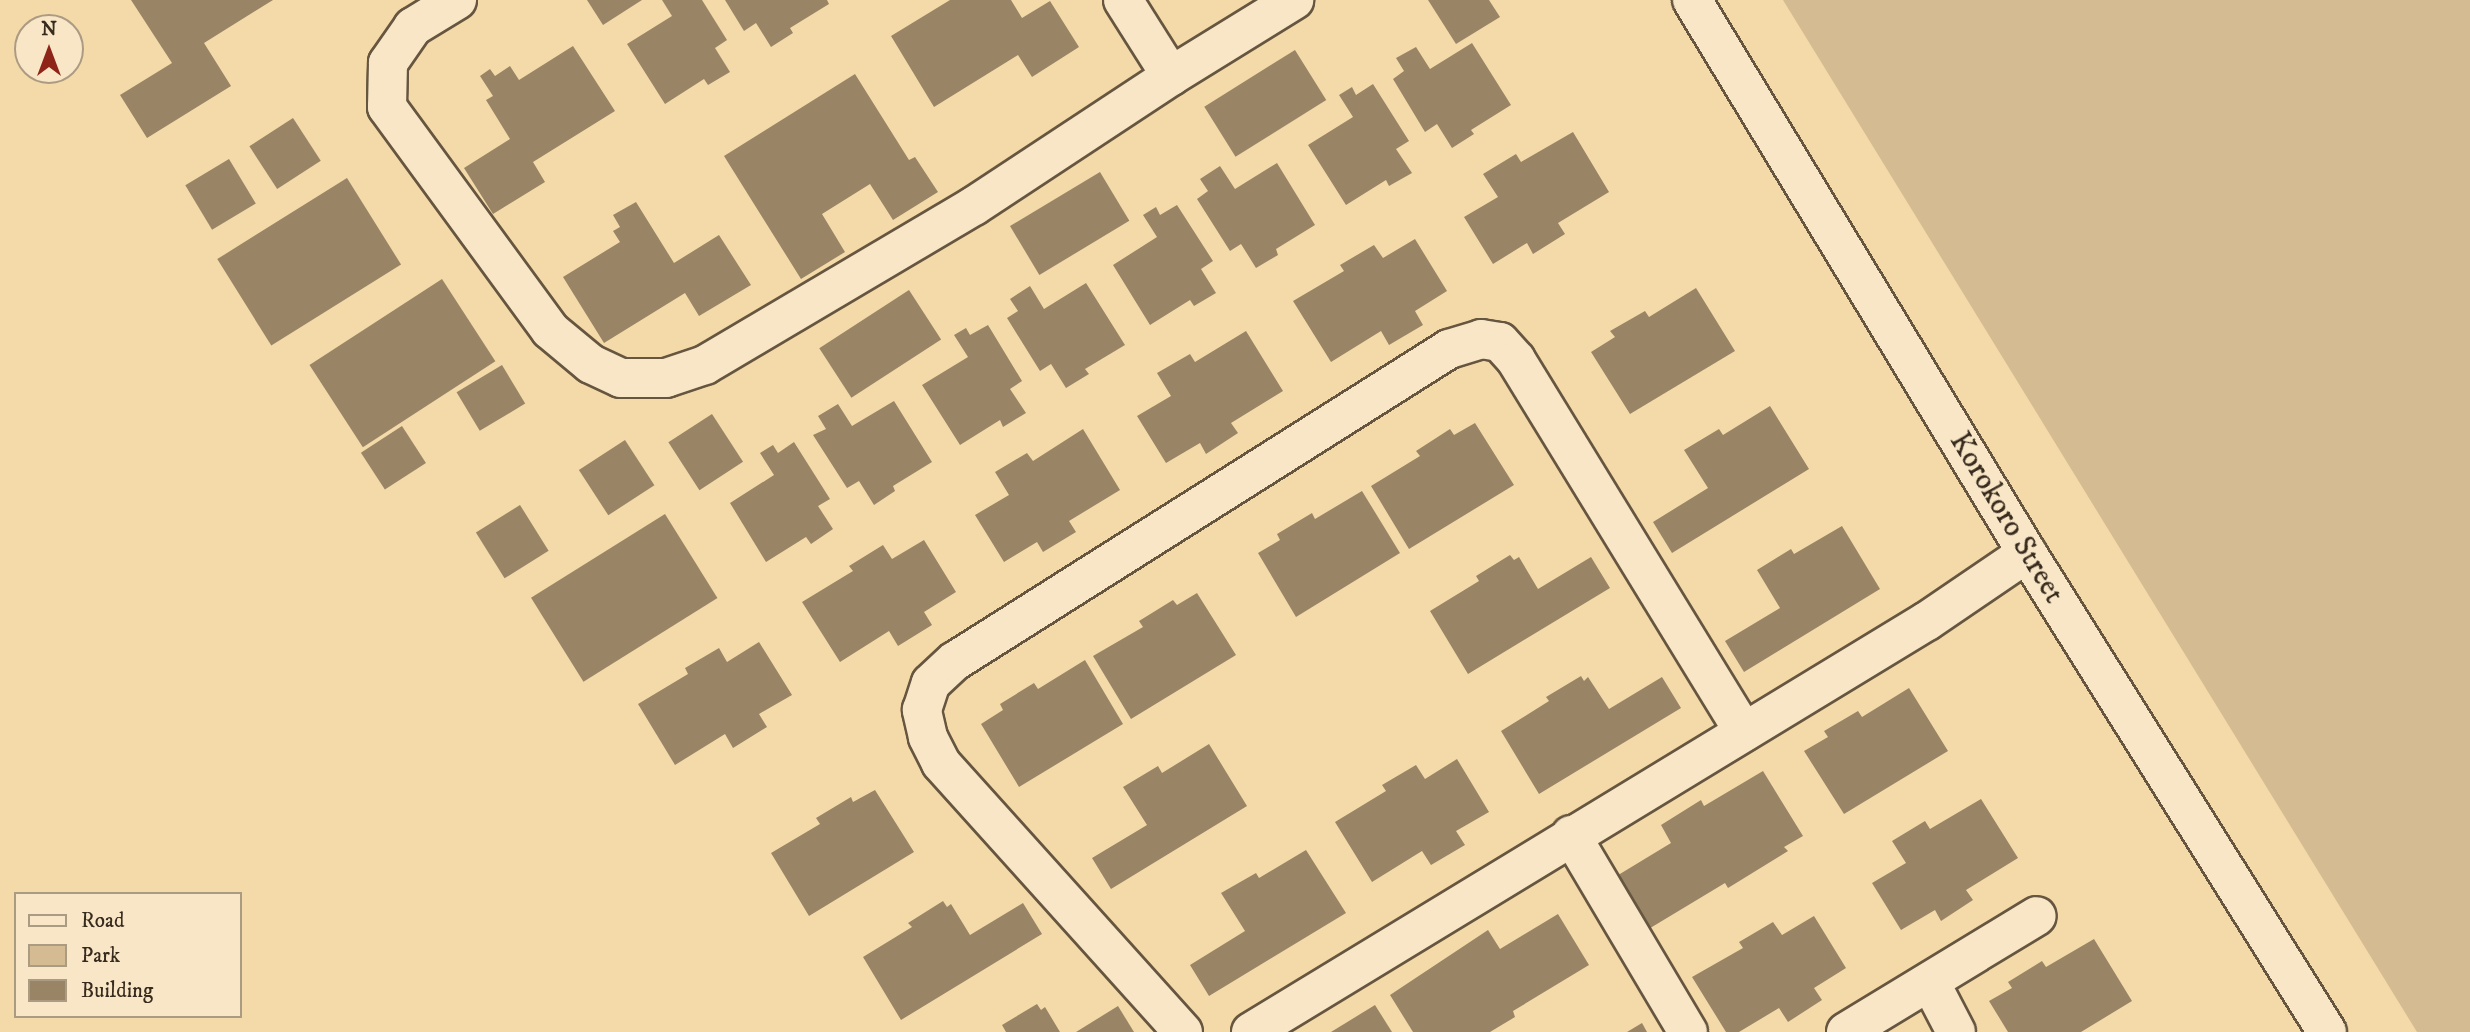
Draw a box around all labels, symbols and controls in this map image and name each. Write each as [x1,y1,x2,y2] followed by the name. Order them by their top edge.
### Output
[14,14,84,84] north arrow
[41,18,57,41] text: N
[1941,426,2071,610] street label: Korokoro Street
[14,892,242,1018] legend
[81,908,125,934] text: Road
[81,943,120,969] text: Park
[81,978,153,1004] text: Building

